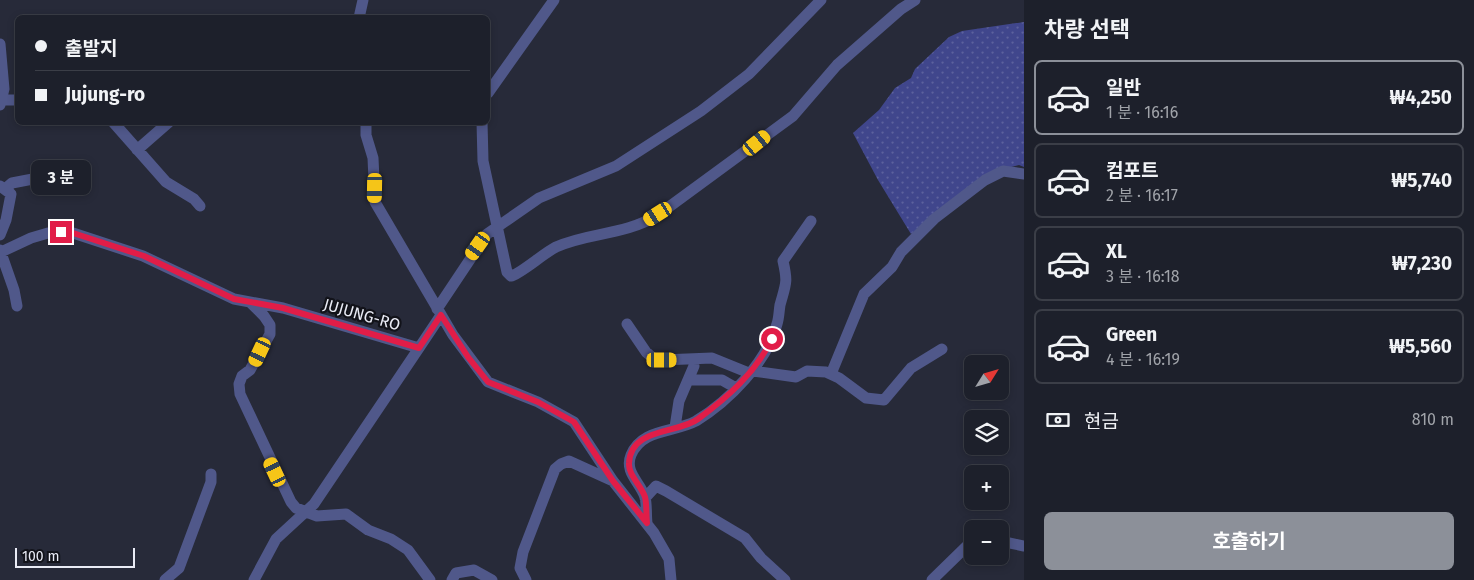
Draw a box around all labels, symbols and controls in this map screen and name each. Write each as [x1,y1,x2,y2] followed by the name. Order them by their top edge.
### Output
[1044,16,1130,43] text: 차량 선택
[65,37,117,60] text: 출발지
[1046,75,1091,120] icon: car
[1106,76,1141,99] text: 일반
[65,83,145,106] text: Jujung-ro
[1390,86,1452,109] text: ₩4,250
[1106,103,1178,122] text: 1 분 · 16:16
[740,128,773,158] car
[1046,158,1091,203] icon: car
[1106,159,1158,182] text: 컴포트
[31,160,91,194] callout: 3 분
[48,168,74,187] text: 3 분
[1391,169,1452,192] text: ₩5,740
[367,173,382,203] car
[1106,186,1178,205] text: 2 분 · 16:17
[641,200,674,228] car
[50,221,72,243] route end
[463,229,492,263] car
[1106,240,1127,263] text: XL
[1046,241,1091,286] icon: car
[1392,252,1452,275] text: ₩7,230
[1106,267,1180,286] text: 3 분 · 16:18
[321,294,402,334] street label: JUJUNG-RO
[1106,323,1157,346] text: Green
[1046,324,1091,369] icon: car
[761,328,783,350] route start
[246,335,273,369] car
[1389,335,1452,358] text: ₩5,560
[1106,350,1180,369] text: 4 분 · 16:19
[647,353,677,368] car
[964,355,1009,400] north arrow
[964,355,1009,565] map controls
[1044,406,1072,434] icon: cash
[964,410,1009,455] button: layers
[1084,410,1119,433] text: 현금
[1412,410,1454,429] text: 810 m
[261,455,288,489] car
[964,465,1009,510] button: +
[1044,512,1454,570] button: 호출하기
[964,520,1009,565] button: −
[15,545,135,568] scale bar
[22,548,59,565] text: 100 m

